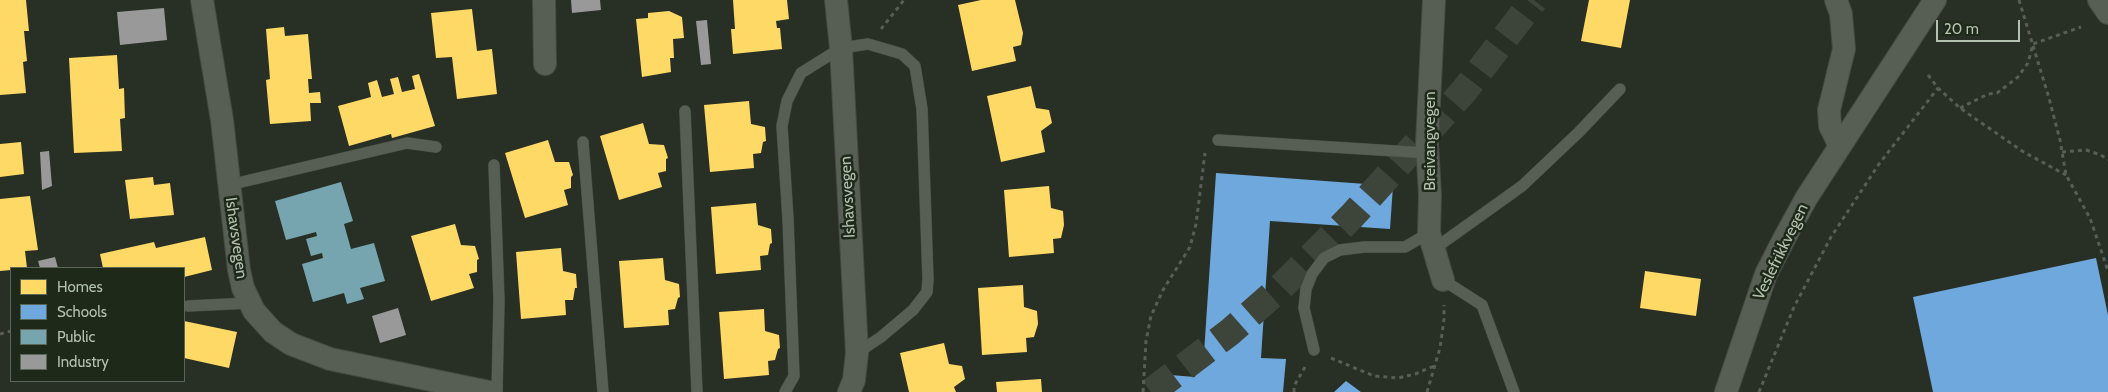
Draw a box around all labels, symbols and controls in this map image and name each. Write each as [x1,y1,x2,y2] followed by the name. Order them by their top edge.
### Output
[1938,10,2022,42] scale bar
[1944,20,1979,38] text: 20 m
[1420,91,1440,191] street label: Breivangvegen
[836,156,860,238] street label: Ishavsvegen
[221,196,251,280] street label: Ishavsvegen
[1749,201,1813,303] street label: Veslefrikkvegen
[10,267,185,382] legend
[57,278,103,296] text: Homes
[57,303,107,321] text: Schools
[57,328,95,346] text: Public
[57,353,109,371] text: Industry

